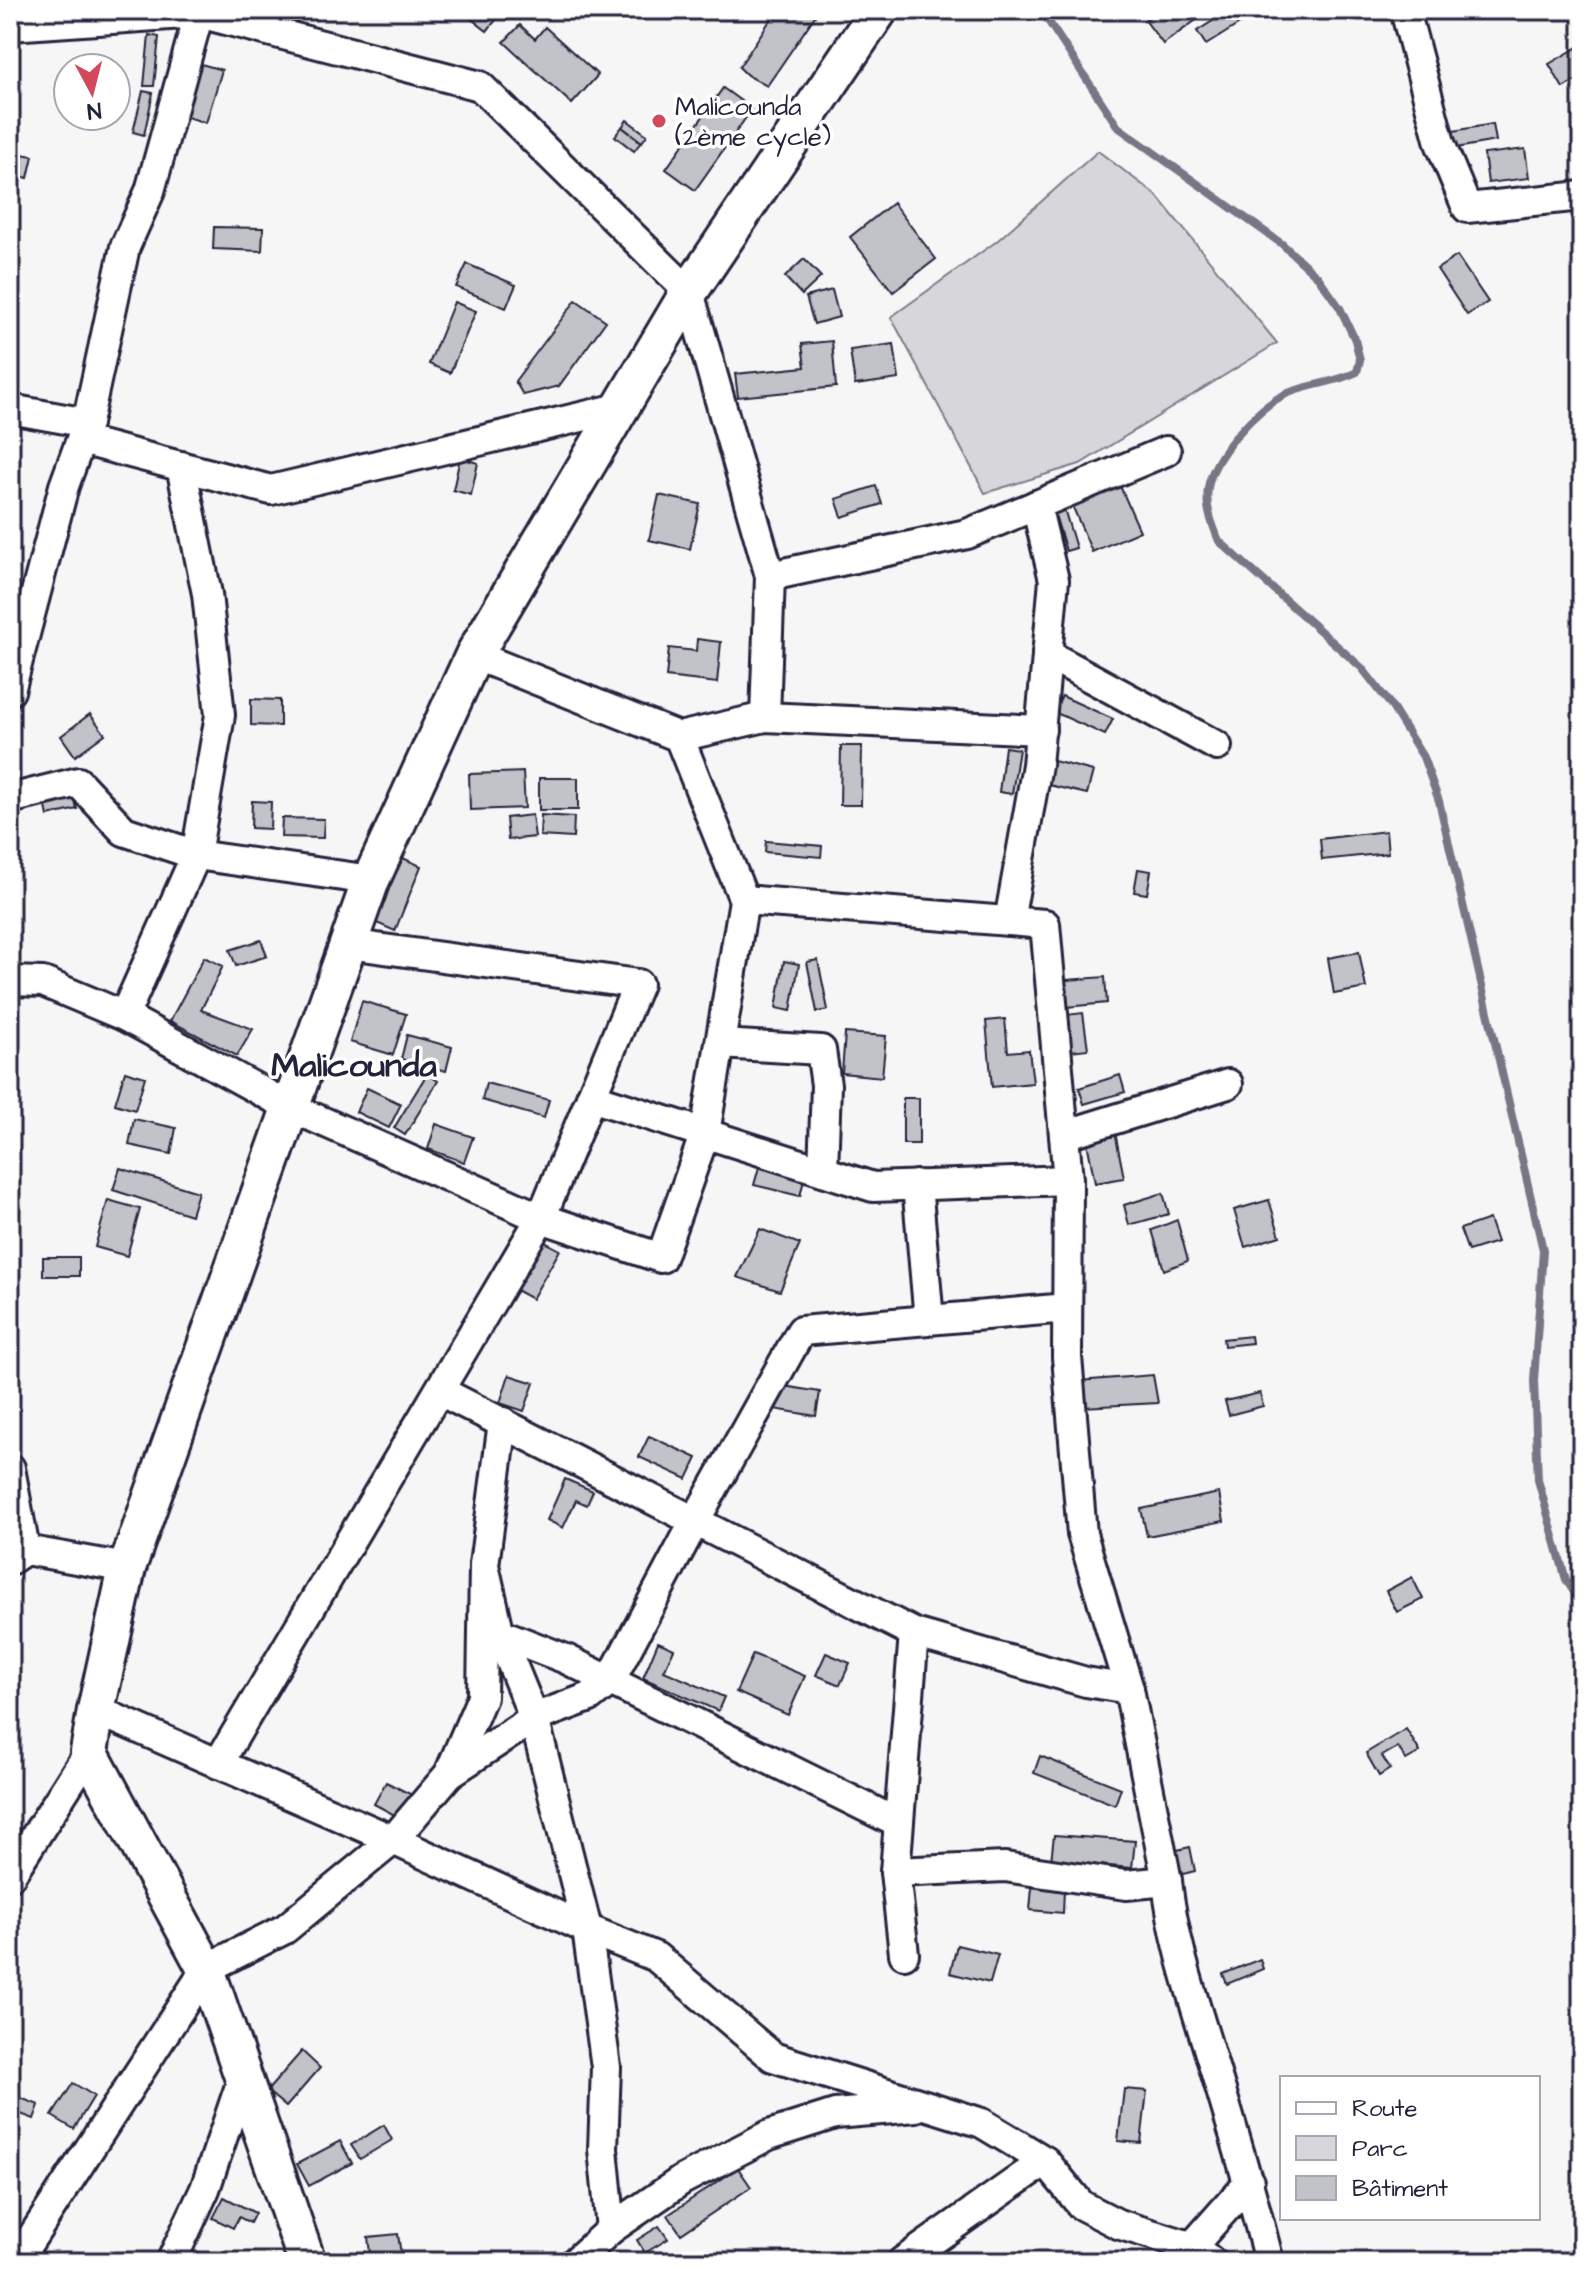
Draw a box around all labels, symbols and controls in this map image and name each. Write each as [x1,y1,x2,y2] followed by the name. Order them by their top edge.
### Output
[52,52,132,132] north arrow
[675,89,831,157] place label: Malicounda (2ème cycle)
[85,94,103,127] text: N
[650,112,668,130] marker: Malicounda (2ème cycle)
[271,1042,437,1090] district label: Malicounda
[1280,2076,1540,2220] legend
[1352,2092,1418,2126] text: Route
[1352,2132,1408,2166] text: Parc
[1352,2172,1448,2206] text: Bâtiment

